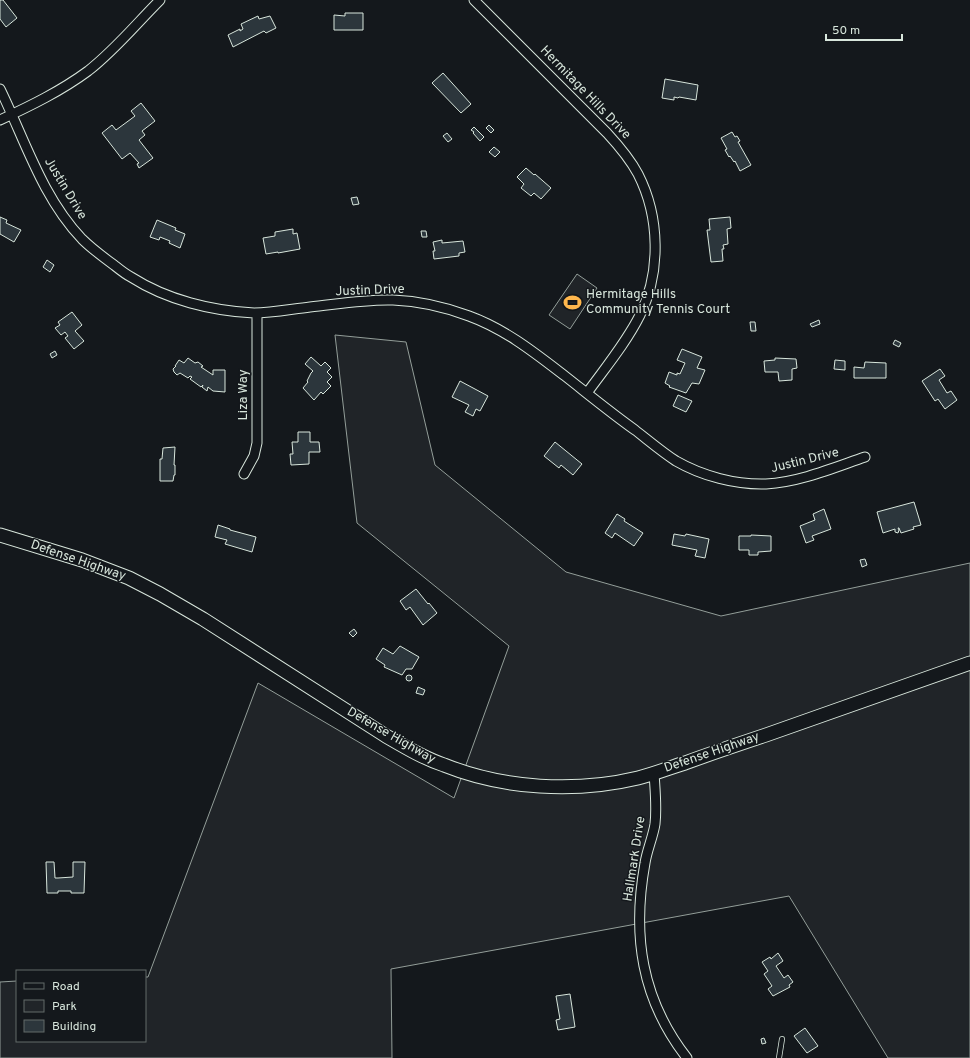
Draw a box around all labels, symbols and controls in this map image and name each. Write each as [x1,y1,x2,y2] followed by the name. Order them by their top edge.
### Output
[826,16,902,42] scale bar
[832,23,860,39] text: 50 m
[536,43,634,143] street label: Hermitage Hills Drive
[40,155,90,223] street label: Justin Drive
[335,282,405,300] street label: Justin Drive
[586,287,730,318] place label: Hermitage Hills Community Tennis Court
[563,292,583,312] sports icon: Hermitage Hills Community Tennis Court
[236,369,252,421] street label: Liza Way
[769,445,841,477] street label: Justin Drive
[28,537,128,585] street label: Defense Highway
[344,704,438,768] street label: Defense Highway
[662,729,762,777] street label: Defense Highway
[620,815,650,903] street label: Hallmark Drive
[16,970,146,1042] legend
[52,979,80,995] text: Road
[52,999,77,1015] text: Park
[52,1019,96,1035] text: Building

